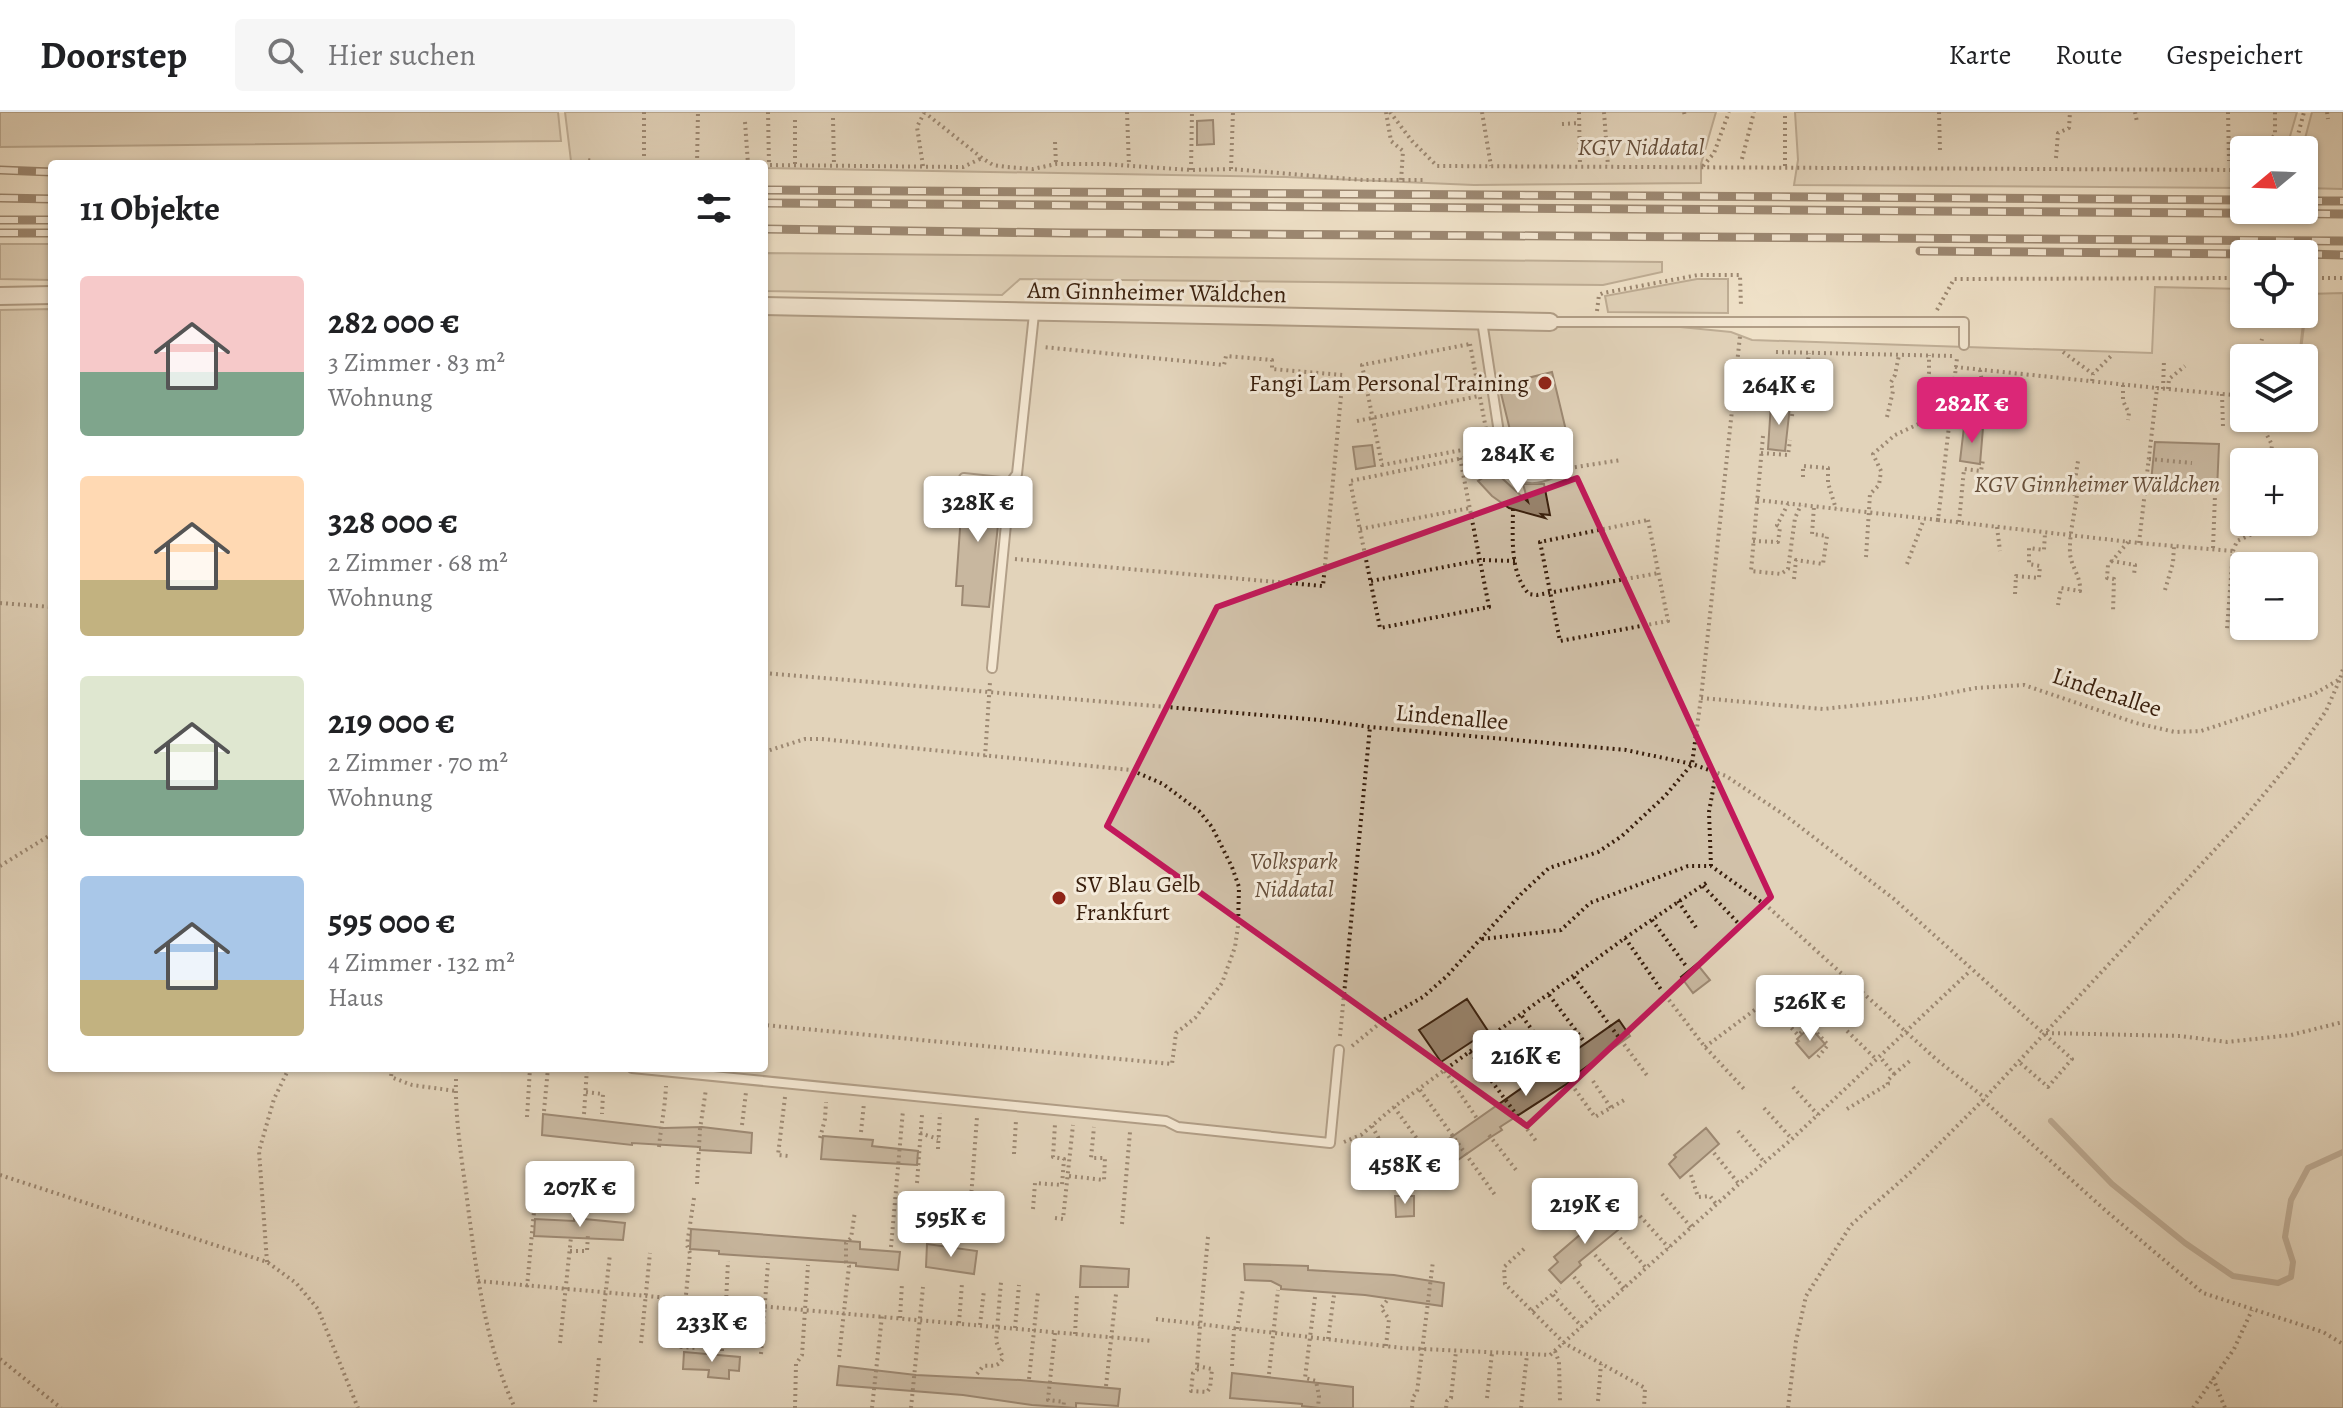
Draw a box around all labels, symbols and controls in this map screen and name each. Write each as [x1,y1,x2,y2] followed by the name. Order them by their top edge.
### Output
[235,19,795,91] search box
[40,29,187,81] text: Doorstep
[263,33,307,77] icon: search
[327,35,476,75] text: Hier suchen
[1948,36,2011,74] text: Karte
[2055,36,2123,74] text: Route
[2167,36,2303,74] text: Gespeichert
[1577,131,1705,163] park label: KGV Niddatal
[2230,136,2318,224] north arrow
[2230,136,2318,640] map controls
[80,185,220,232] text: 11 Objekte
[692,186,736,230] icon: filters
[2230,240,2318,328] button: locate
[1026,274,1287,310] street label: Am Ginnheimer Wäldchen
[328,298,460,345] text: 282 000 €
[144,308,240,404] icon: home
[2230,344,2318,432] button: layers
[328,345,505,380] text: 3 Zimmer · 83 m²
[1714,359,1844,427] pin: 264K €
[1249,367,1529,399] place label: Fangi Lam Personal Training
[1742,367,1816,402] text: 264K €
[1536,374,1554,392] marker: Fangi Lam Personal Training
[1907,377,2037,445] pin: 282K €
[328,380,433,415] text: Wohnung
[1935,385,2009,420] text: 282K €
[1453,427,1583,495] pin: 284K €
[1481,435,1555,470] text: 284K €
[2230,448,2318,536] button: +
[1974,468,2220,500] park label: KGV Ginnheimer Wäldchen
[913,476,1043,544] pin: 328K €
[942,484,1014,519] text: 328K €
[328,498,458,545] text: 328 000 €
[144,508,240,604] icon: home
[328,545,508,580] text: 2 Zimmer · 68 m²
[2230,552,2318,640] button: −
[328,580,433,615] text: Wohnung
[2048,659,2166,725] street label: Lindenallee
[1394,696,1510,738] street label: Lindenallee
[328,698,455,745] text: 219 000 €
[144,708,240,804] icon: home
[328,745,508,780] text: 2 Zimmer · 70 m²
[328,780,433,815] text: Wohnung
[1250,845,1338,905] park label: Volkspark Niddatal
[1075,868,1201,928] place label: SV Blau Gelb Frankfurt
[1050,889,1068,907] marker: SV Blau Gelb Frankfurt
[328,898,455,945] text: 595 000 €
[144,908,240,1004] icon: home
[328,945,515,980] text: 4 Zimmer · 132 m²
[1745,975,1875,1043] pin: 526K €
[328,980,384,1015] text: Haus
[1774,983,1846,1018] text: 526K €
[1461,1030,1591,1098] pin: 216K €
[1491,1038,1561,1073] text: 216K €
[1340,1138,1470,1206] pin: 458K €
[1369,1146,1441,1181] text: 458K €
[515,1161,645,1229] pin: 207K €
[543,1169,617,1204] text: 207K €
[1520,1178,1650,1246] pin: 219K €
[1550,1186,1620,1221] text: 219K €
[886,1191,1016,1259] pin: 595K €
[916,1199,986,1234] text: 595K €
[647,1296,777,1364] pin: 233K €
[676,1304,748,1339] text: 233K €

